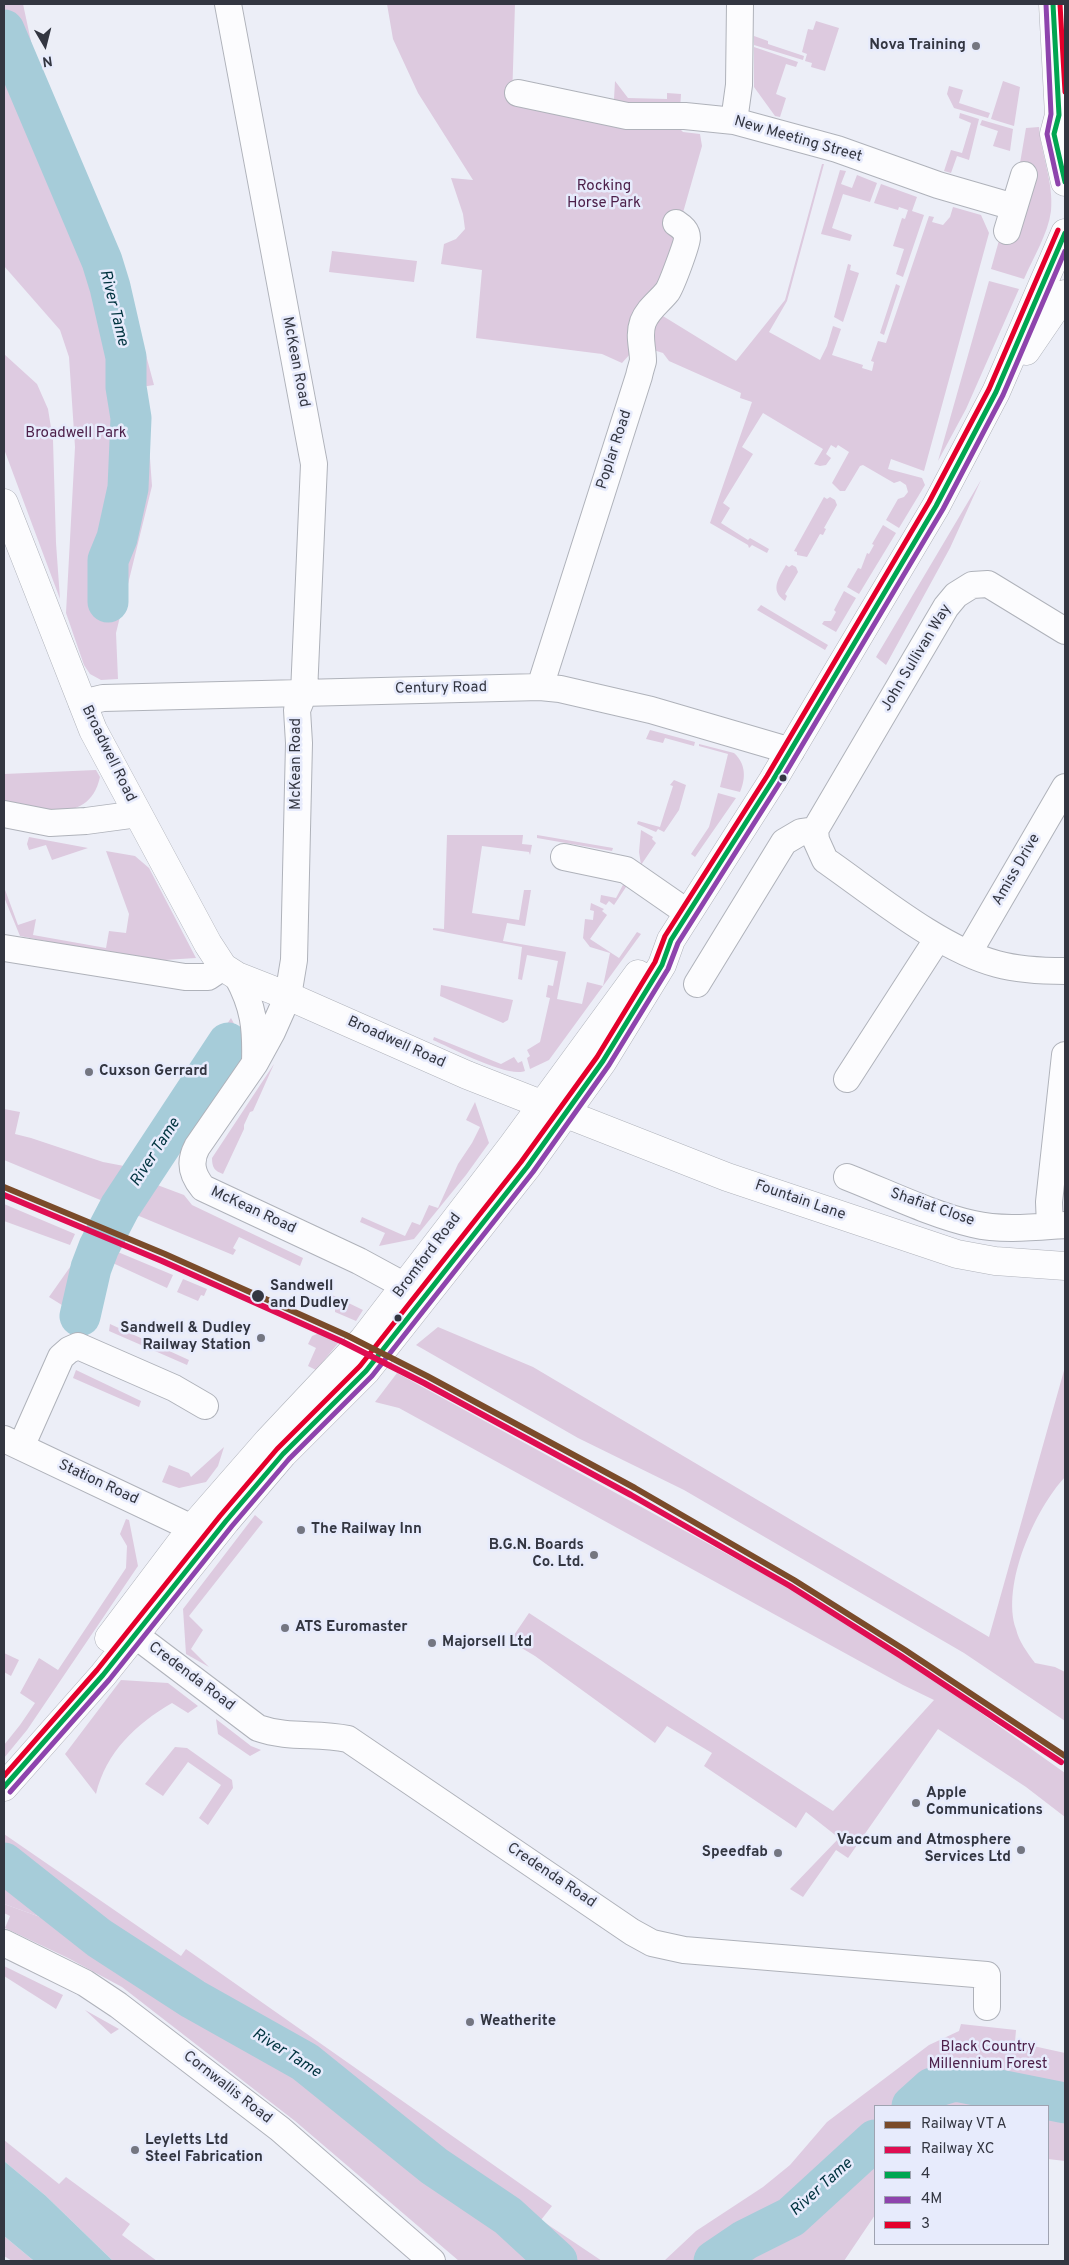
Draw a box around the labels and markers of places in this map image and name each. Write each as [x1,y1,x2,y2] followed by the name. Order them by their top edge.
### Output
[869,37,966,55] place label: Nova Training
[970,40,982,52] marker: Nova Training
[778,773,788,783] unlabelled marker
[99,1063,208,1081] place label: Cuxson Gerrard
[83,1066,95,1078] marker: Cuxson Gerrard
[270,1278,349,1313] place label: Sandwell and Dudley
[250,1288,266,1304] marker: Sandwell and Dudley
[393,1313,403,1323] unlabelled marker
[120,1320,251,1355] place label: Sandwell & Dudley Railway Station
[255,1332,267,1344] marker: Sandwell & Dudley Railway Station
[311,1521,422,1539] place label: The Railway Inn
[295,1524,307,1536] marker: The Railway Inn
[489,1537,584,1572] place label: B.G.N. Boards Co. Ltd.
[588,1549,600,1561] marker: B.G.N. Boards Co. Ltd.
[295,1619,408,1637] place label: ATS Euromaster
[279,1622,291,1634] marker: ATS Euromaster
[442,1634,532,1652] place label: Majorsell Ltd
[426,1637,438,1649] marker: Majorsell Ltd
[926,1785,1043,1820] place label: Apple Communications
[910,1797,922,1809] marker: Apple Communications
[837,1832,1011,1867] place label: Vaccum and Atmosphere Services Ltd
[702,1844,768,1862] place label: Speedfab
[1015,1844,1027,1856] marker: Vaccum and Atmosphere Services Ltd
[772,1847,784,1859] marker: Speedfab
[480,2013,556,2031] place label: Weatherite
[464,2016,476,2028] marker: Weatherite
[145,2132,263,2167] place label: Leyletts Ltd Steel Fabrication
[129,2144,141,2156] marker: Leyletts Ltd Steel Fabrication

